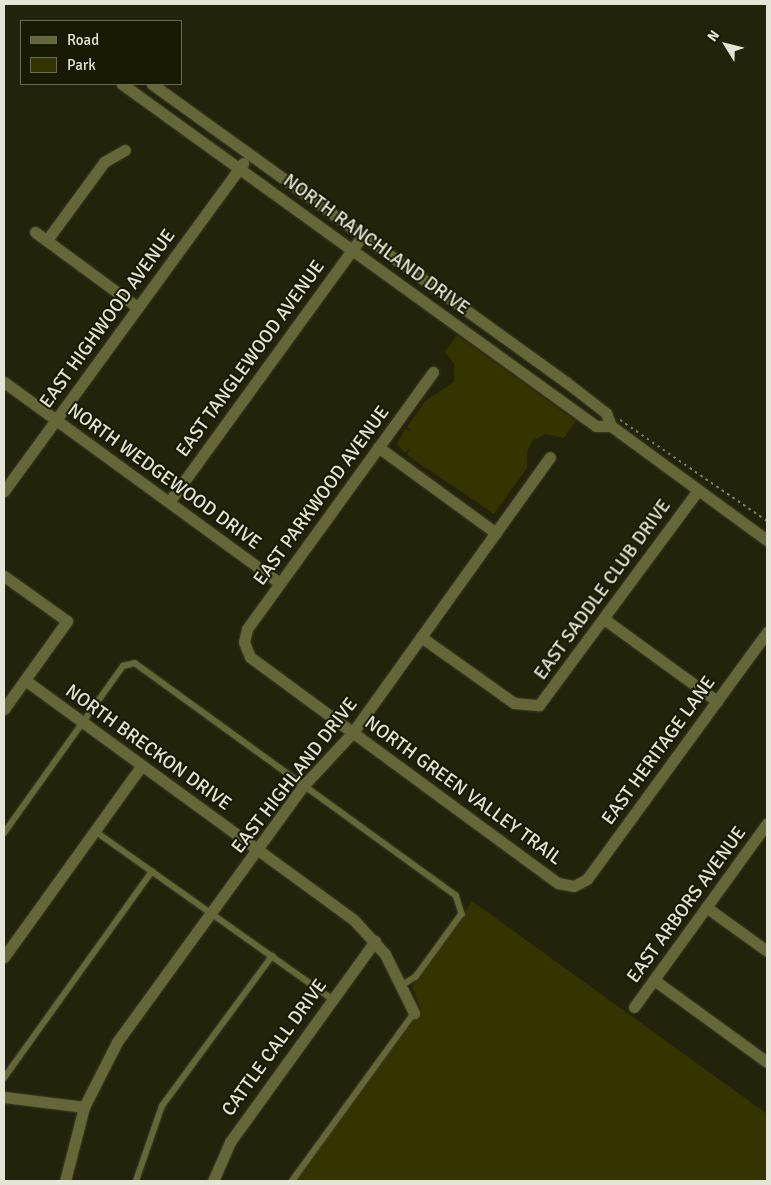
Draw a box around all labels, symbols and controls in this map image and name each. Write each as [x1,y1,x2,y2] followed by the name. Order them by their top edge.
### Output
[20,20,182,85] legend
[701,20,751,70] north arrow
[704,27,723,45] text: N
[67,31,99,49] text: Road
[67,56,96,74] text: Park
[278,170,474,320] street label: NORTH RANCHLAND DRIVE
[35,225,181,413] street label: EAST HIGHWOOD AVENUE
[172,256,330,462] street label: EAST TANGLEWOOD AVENUE
[63,399,265,555] street label: NORTH WEDGEWOOD DRIVE
[249,402,395,590] street label: EAST PARKWOOD AVENUE
[530,495,676,685] street label: EAST SADDLE CLUB DRIVE
[597,672,721,830] street label: EAST HERITAGE LANE
[61,680,235,816] street label: NORTH BRECKON DRIVE
[227,694,363,858] street label: EAST HIGHLAND DRIVE
[360,712,566,870] street label: NORTH GREEN VALLEY TRAIL
[623,822,751,988] street label: EAST ARBORS AVENUE
[218,975,332,1121] street label: CATTLE CALL DRIVE

